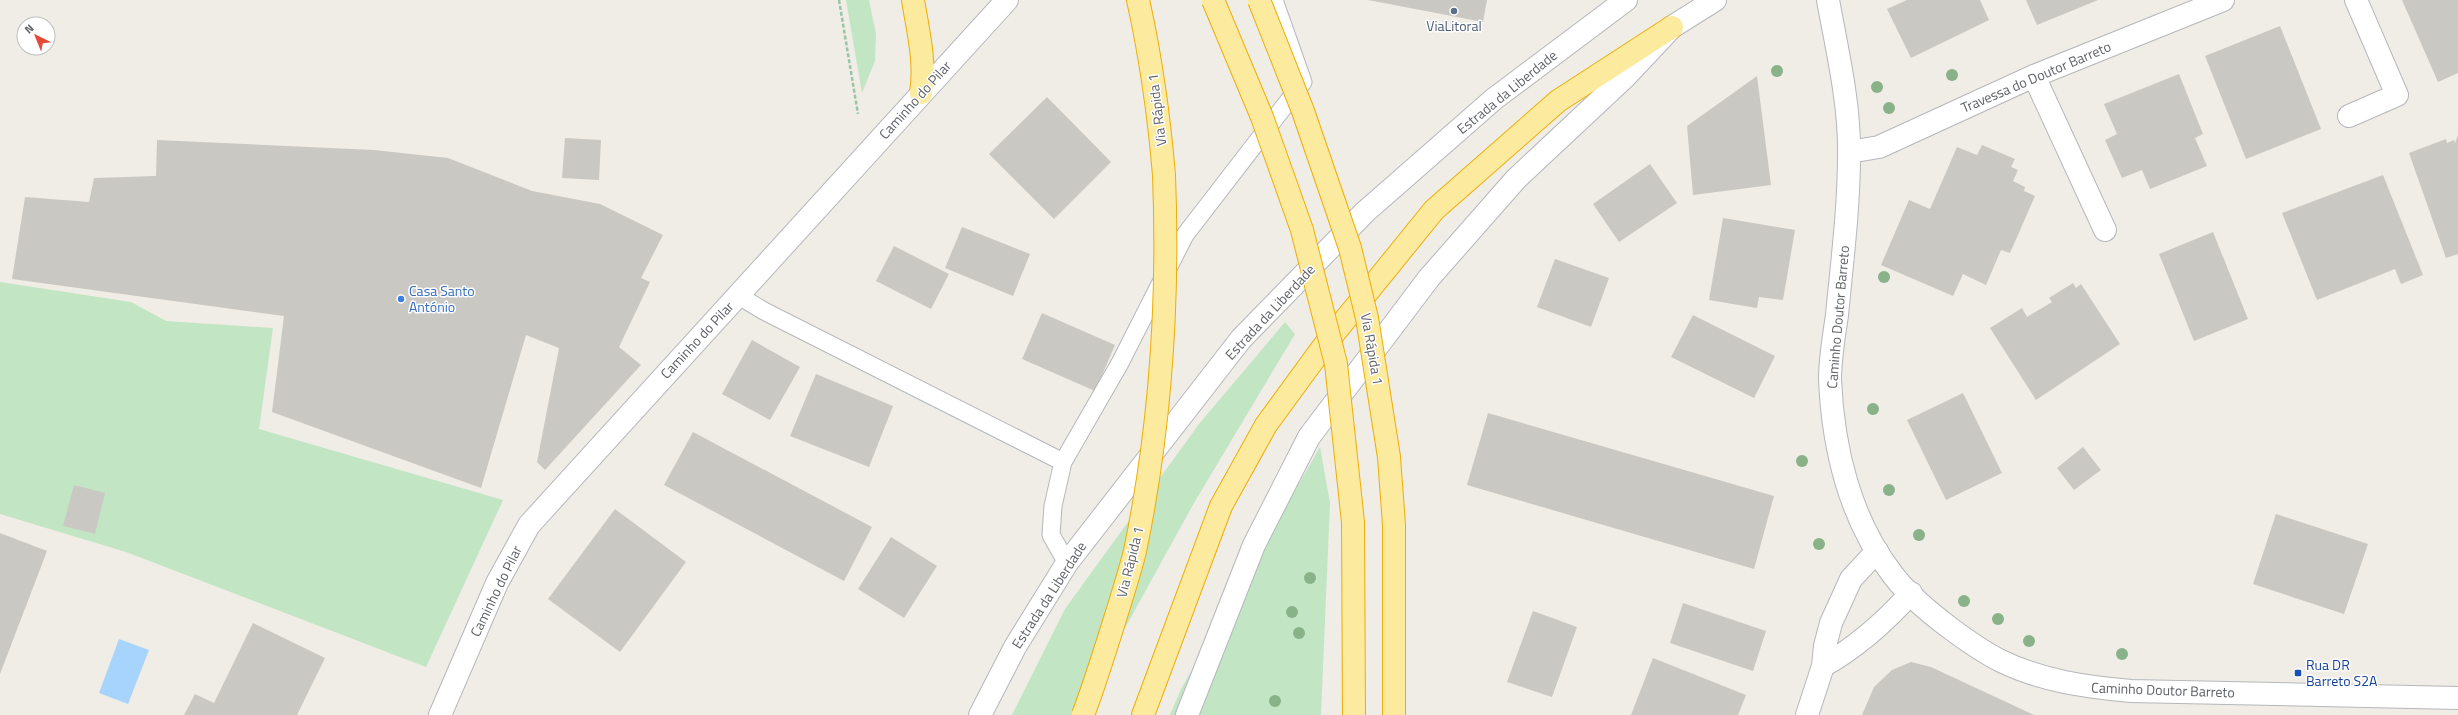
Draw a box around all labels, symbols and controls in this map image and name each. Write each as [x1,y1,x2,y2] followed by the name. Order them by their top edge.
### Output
[1449,6,1459,16] marker: ViaLitoral
[1426,15,1482,36] place label: ViaLitoral
[16,16,56,56] north arrow
[21,20,37,37] text: N
[1957,35,2114,118] street label: Travessa do Doutor Barreto
[1452,44,1561,139] street label: Estrada da Liberdade
[874,56,956,144] street label: Caminho do Pilar
[1142,73,1171,147] street label: Via Rápida 1
[1821,245,1854,389] street label: Caminho Doutor Barreto
[1220,259,1320,364] street label: Estrada da Liberdade
[409,280,475,317] place label: Casa Santo António
[396,294,406,304] marker: Casa Santo António
[655,296,738,383] street label: Caminho do Pilar
[1356,311,1389,387] street label: Via Rápida 1
[1111,524,1149,600] street label: Via Rápida 1
[1006,537,1091,652] street label: Estrada da Liberdade
[464,541,527,640] street label: Caminho do Pilar
[2306,654,2378,691] place label: Rua DR Barreto S2A
[2293,668,2303,678] marker: Rua DR Barreto S2A
[2091,677,2235,702] street label: Caminho Doutor Barreto

